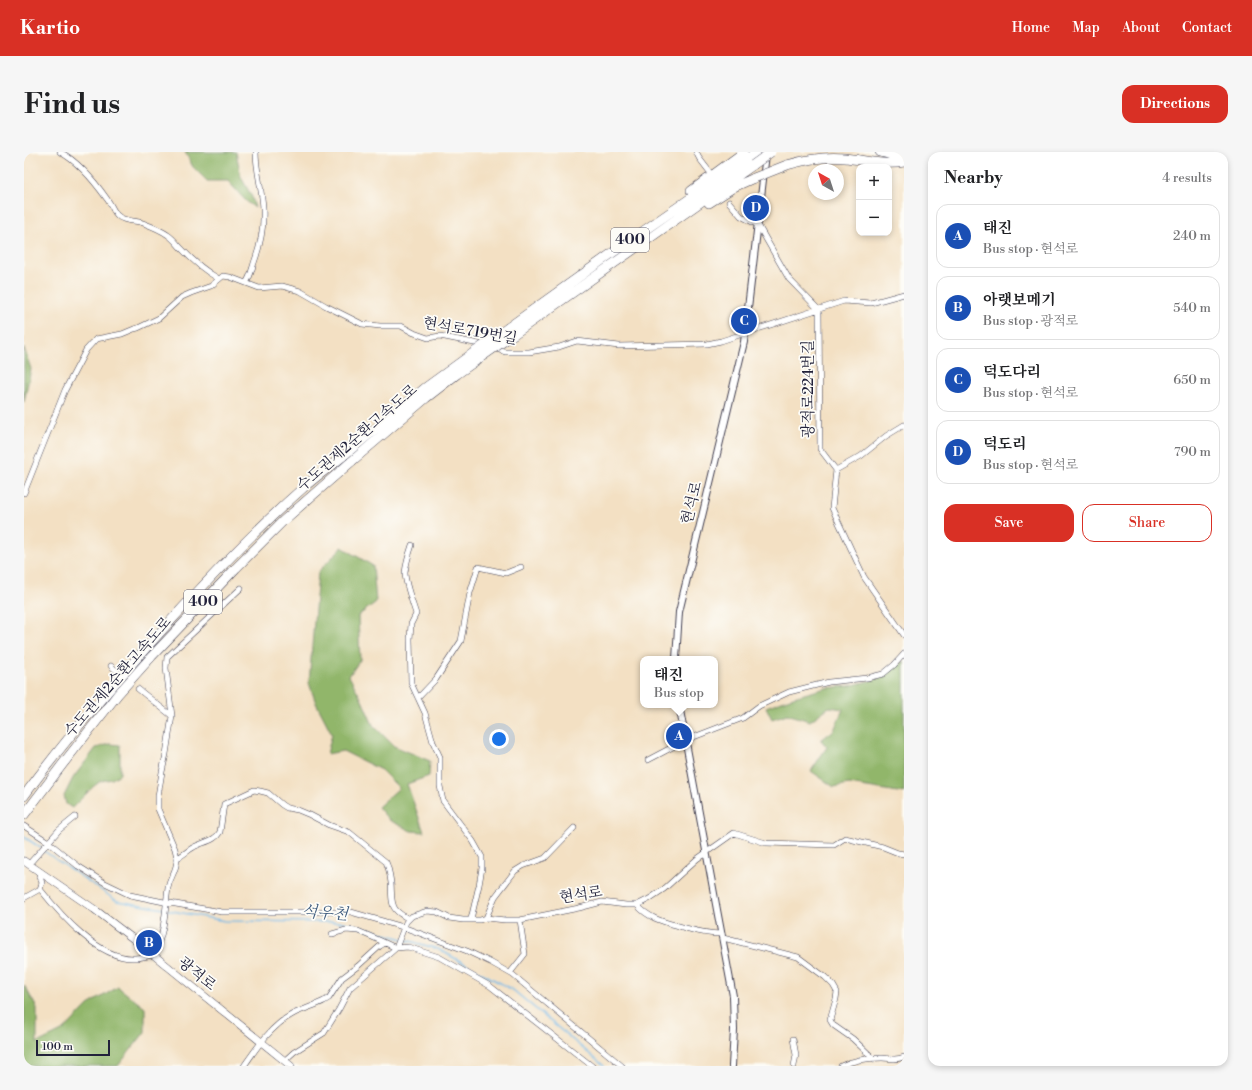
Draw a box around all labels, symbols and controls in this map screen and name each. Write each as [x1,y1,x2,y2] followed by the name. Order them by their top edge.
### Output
[20,16,80,40] text: Kartio
[1012,19,1050,37] text: Home
[1072,19,1100,37] text: Map
[1122,19,1160,37] text: About
[1182,19,1232,37] text: Contact
[1122,85,1228,123] button: Directions
[24,87,120,122] text: Find us
[808,164,844,200] north arrow
[856,164,892,236] map controls
[856,164,892,200] button: +
[944,167,1003,189] text: Nearby
[1162,170,1212,186] text: 4 results
[743,193,769,223] pin: D
[856,200,892,236] button: −
[983,219,1012,238] text: 태진
[611,228,649,252] road number: 400
[953,228,963,244] text: A
[1173,228,1211,244] text: 240 m
[983,241,1078,257] text: Bus stop · 현석로
[983,291,1055,310] text: 아랫보메기
[953,300,963,316] text: B
[1173,300,1211,316] text: 540 m
[731,306,757,336] pin: C
[421,313,519,349] street label: 현석로719번길
[983,313,1078,329] text: Bus stop · 광적로
[799,340,818,438] street label: 광적로224번길
[983,363,1041,382] text: 덕도다리
[953,372,963,388] text: C
[1173,372,1211,388] text: 650 m
[293,380,422,496] street label: 수도권제2순환고속도로
[983,385,1078,401] text: Bus stop · 현석로
[983,435,1026,454] text: 덕도리
[953,444,963,460] text: D
[1174,444,1211,460] text: 790 m
[983,457,1078,473] text: Bus stop · 현석로
[678,479,707,526] street label: 현석로
[944,504,1074,542] button: Save
[1082,504,1212,542] button: Share
[184,590,222,614] road number: 400
[60,612,176,741] street label: 수도권제2순환고속도로
[640,656,718,708] popup
[654,666,683,685] text: 태진
[654,685,704,701] text: Bus stop
[666,721,692,751] pin: A
[489,729,509,749] your location
[558,882,604,908] street label: 현석로
[301,901,350,925] water label: 석우천
[136,928,162,958] pin: B
[174,953,220,995] street label: 광적로
[36,1038,110,1057] scale bar
[42,1040,73,1054] text: 100 m

